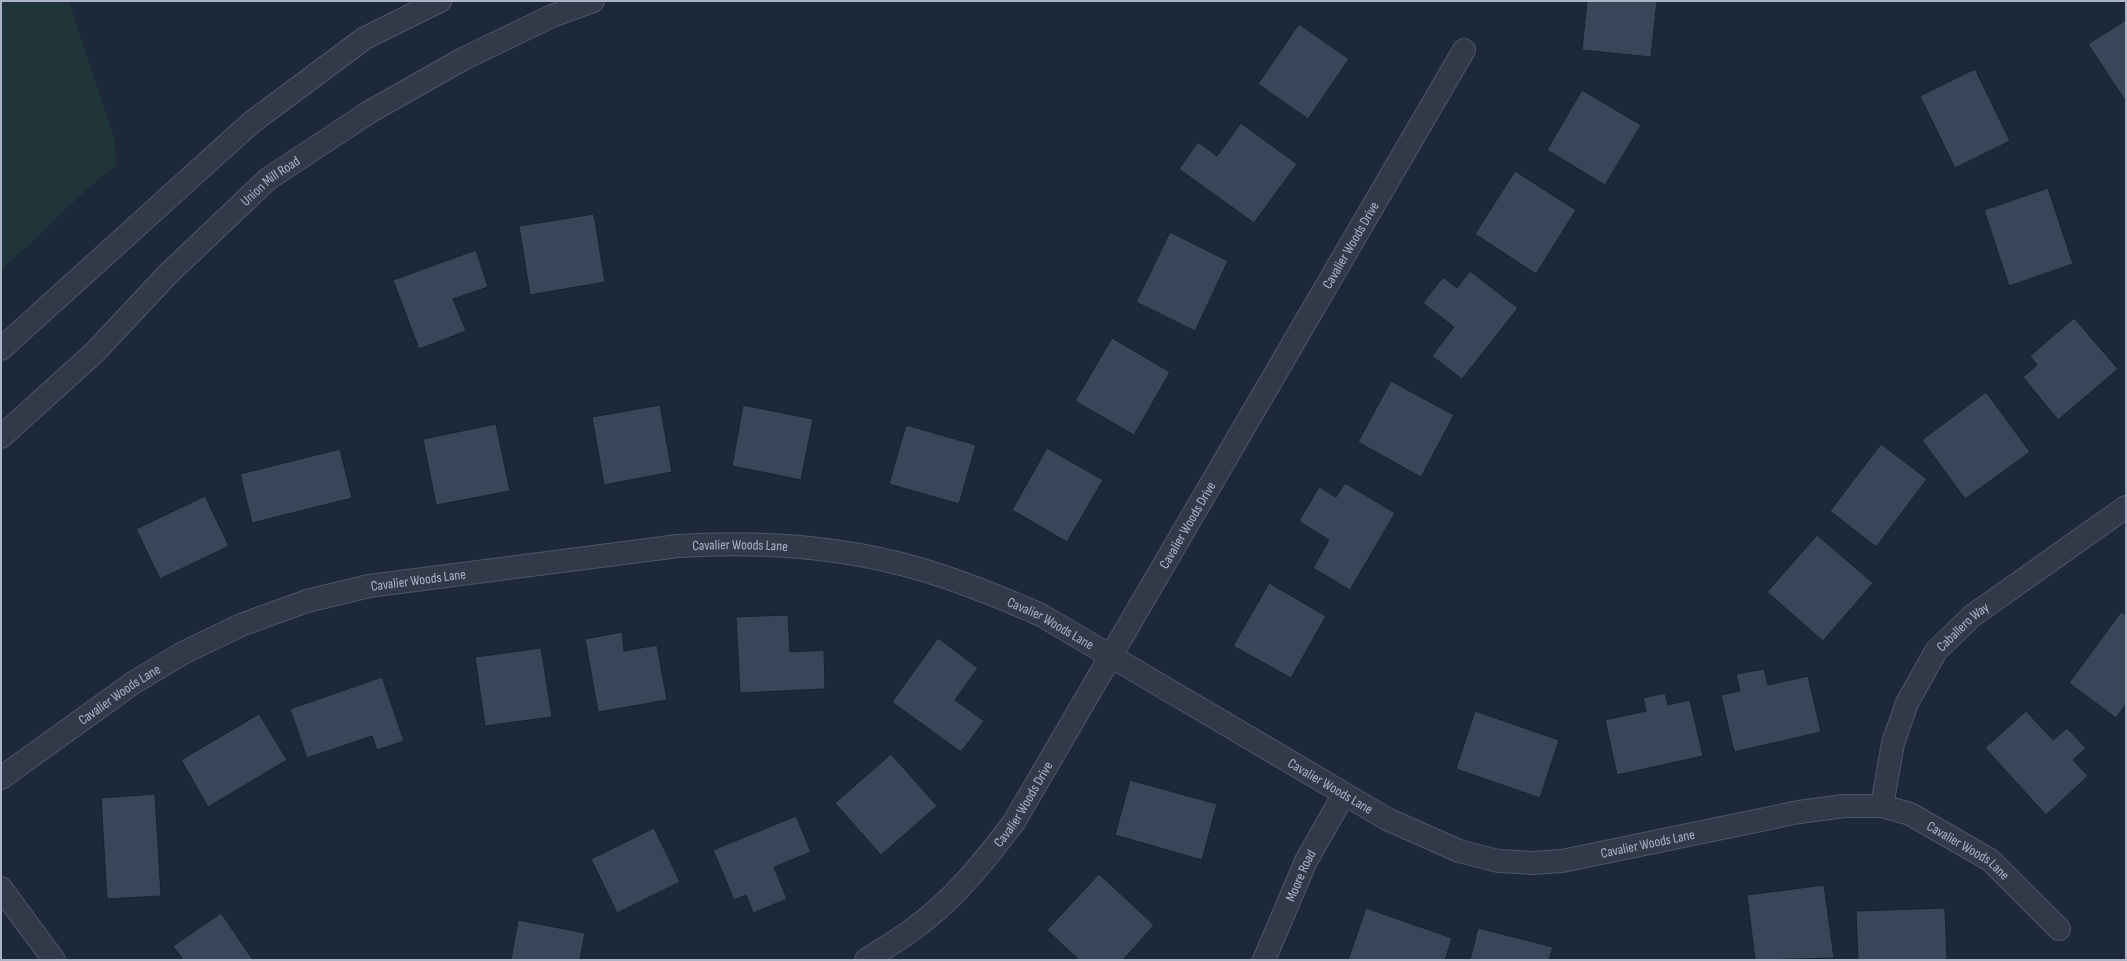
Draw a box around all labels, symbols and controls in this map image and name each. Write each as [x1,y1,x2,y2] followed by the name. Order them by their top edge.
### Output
[237,152,303,209] street label: Union Mill Road
[1318,198,1382,292] street label: Cavalier Woods Drive
[1155,478,1219,571] street label: Cavalier Woods Drive
[692,536,788,555] street label: Cavalier Woods Lane
[370,565,467,594] street label: Cavalier Woods Lane
[1005,593,1097,653] street label: Cavalier Woods Lane
[1933,598,1993,655] street label: Caballero Way
[75,660,163,728] street label: Cavalier Woods Lane
[1285,754,1376,817] street label: Cavalier Woods Lane
[990,758,1056,850] street label: Cavalier Woods Drive
[1924,817,2013,883] street label: Cavalier Woods Lane
[1599,825,1696,861] street label: Cavalier Woods Lane
[1281,846,1319,904] street label: Moore Road

